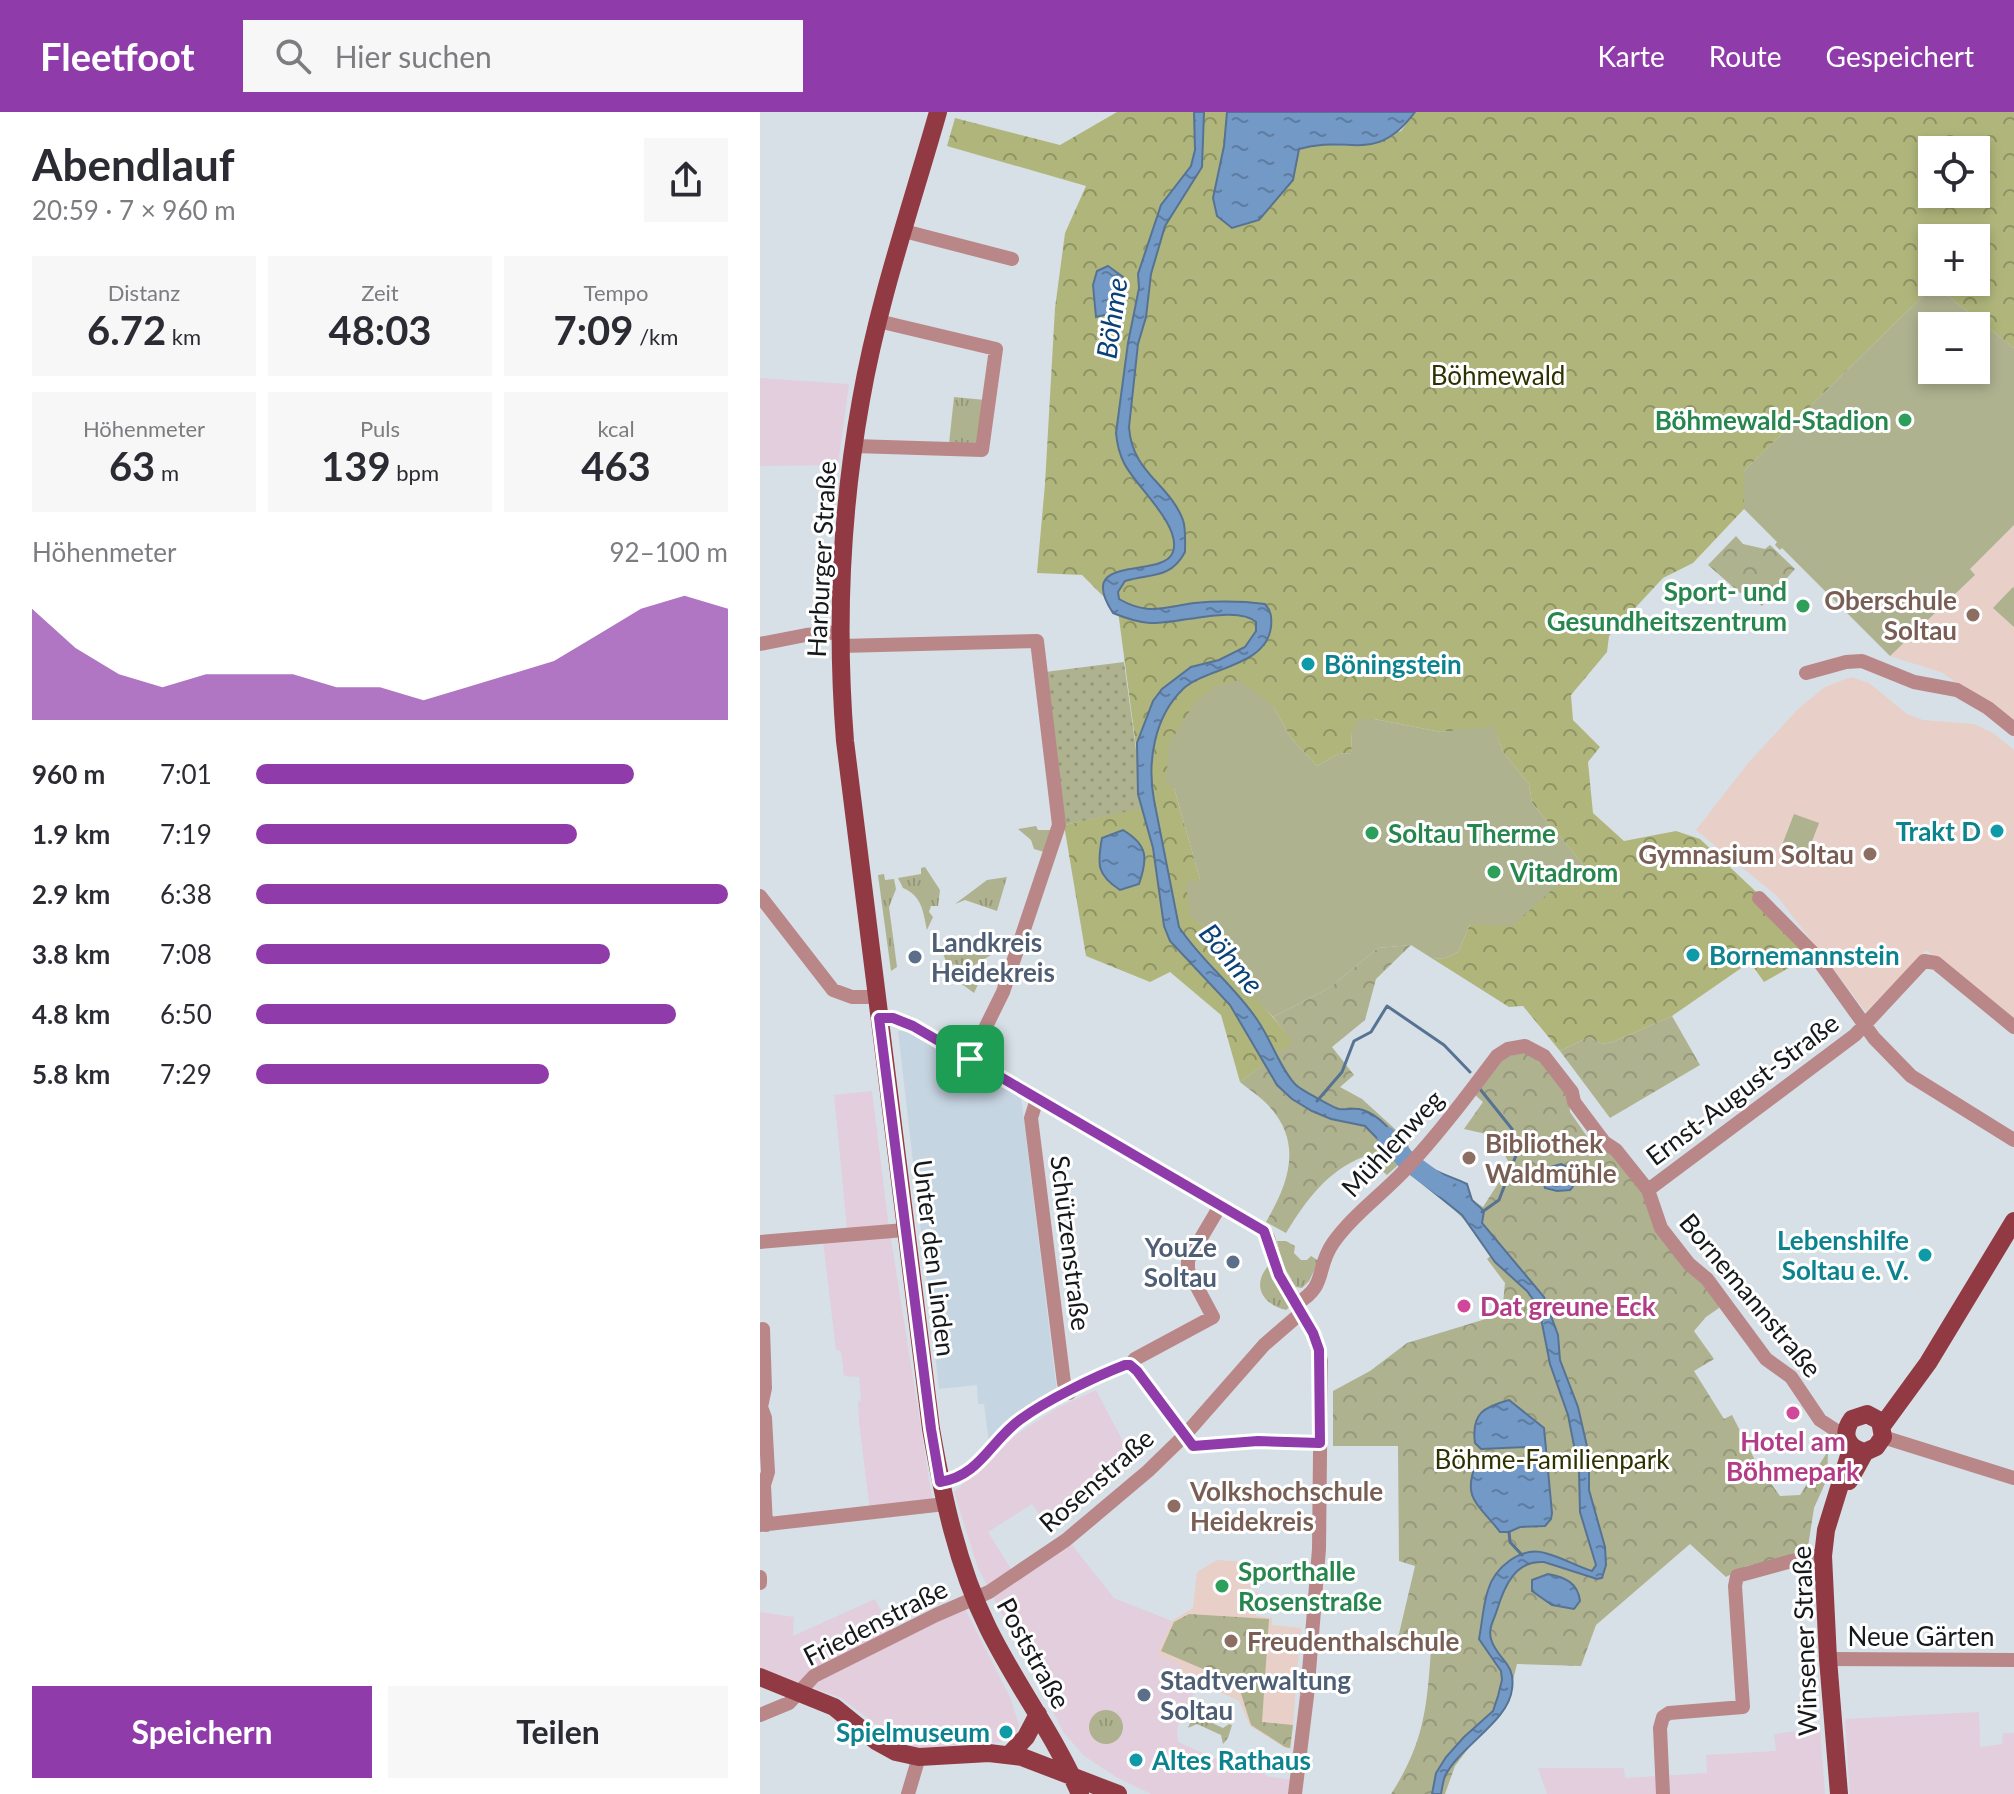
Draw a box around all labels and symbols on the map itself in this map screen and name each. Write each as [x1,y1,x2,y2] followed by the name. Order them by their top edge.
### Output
[1088,275,1134,361] water label: Böhme
[1431,359,1565,391] park label: Böhmewald
[1655,404,1889,436] place label: Böhmewald-Stadion
[1896,411,1914,429] marker: Böhmewald-Stadion
[800,460,842,658] street label: Harburger Straße
[1547,575,1787,637] place label: Sport- und Gesundheitszentrum
[1824,584,1957,646] place label: Oberschule Soltau
[1794,597,1812,615] marker: Sport- und Gesundheitszentrum
[1964,606,1982,624] marker: Oberschule Soltau
[1324,648,1462,680] place label: Böningstein
[1299,655,1317,673] marker: Böningstein
[1896,815,1981,847] place label: Trakt D
[1388,817,1556,849] place label: Soltau Therme
[1988,822,2006,840] marker: Trakt D
[1363,824,1381,842] marker: Soltau Therme
[1638,838,1854,870] place label: Gymnasium Soltau
[1861,845,1879,863] marker: Gymnasium Soltau
[1509,856,1618,888] place label: Vitadrom
[1485,863,1503,881] marker: Vitadrom
[1193,916,1271,1000] water label: Böhme
[931,926,1055,988] place label: Landkreis Heidekreis
[1709,939,1900,971] place label: Bornemannstein
[1684,946,1702,964] marker: Bornemannstein
[906,948,924,966] marker: Landkreis Heidekreis
[1639,1006,1845,1172] street label: Ernst-August-Straße
[936,1025,1004,1093] pin
[1334,1083,1450,1203] street label: Mühlenweg
[1485,1127,1617,1189] place label: Bibliothek Waldmühle
[1460,1149,1478,1167] marker: Bibliothek Waldmühle
[1044,1154,1098,1332] street label: Schützenstraße
[907,1158,963,1358] street label: Unter den Linden
[1673,1207,1829,1383] street label: Bornemannstraße
[1777,1224,1909,1286] place label: Lebenshilfe Soltau e. V.
[1144,1231,1217,1293] place label: YouZe Soltau
[1916,1246,1934,1264] marker: Lebenshilfe Soltau e. V.
[1224,1253,1242,1271] marker: YouZe Soltau
[1480,1290,1656,1322] place label: Dat greune Eck
[1455,1297,1473,1315] marker: Dat greune Eck
[1784,1404,1802,1422] marker: Hotel am Böhmepark
[1032,1422,1160,1538] street label: Rosenstraße
[1726,1425,1860,1487] place label: Hotel am Böhmepark
[1435,1443,1670,1475] park label: Böhme-Familienpark
[1189,1475,1383,1537] place label: Volkshochschule Heidekreis
[1165,1497,1183,1515] marker: Volkshochschule Heidekreis
[1785,1545,1823,1737] street label: Winsener Straße
[1238,1555,1382,1617] place label: Sporthalle Rosenstraße
[798,1572,952,1672] street label: Friedenstraße
[1213,1577,1231,1595] marker: Sporthalle Rosenstraße
[990,1592,1078,1714] street label: Poststraße
[1848,1620,1994,1652] street label: Neue Gärten
[1247,1625,1459,1657] place label: Freudenthalschule
[1222,1632,1240,1650] marker: Freudenthalschule
[1160,1664,1351,1726] place label: Stadtverwaltung Soltau
[1135,1686,1153,1704] marker: Stadtverwaltung Soltau
[836,1716,990,1748] place label: Spielmuseum
[997,1723,1015,1741] marker: Spielmuseum
[1151,1744,1311,1776] place label: Altes Rathaus
[1127,1751,1145,1769] marker: Altes Rathaus

